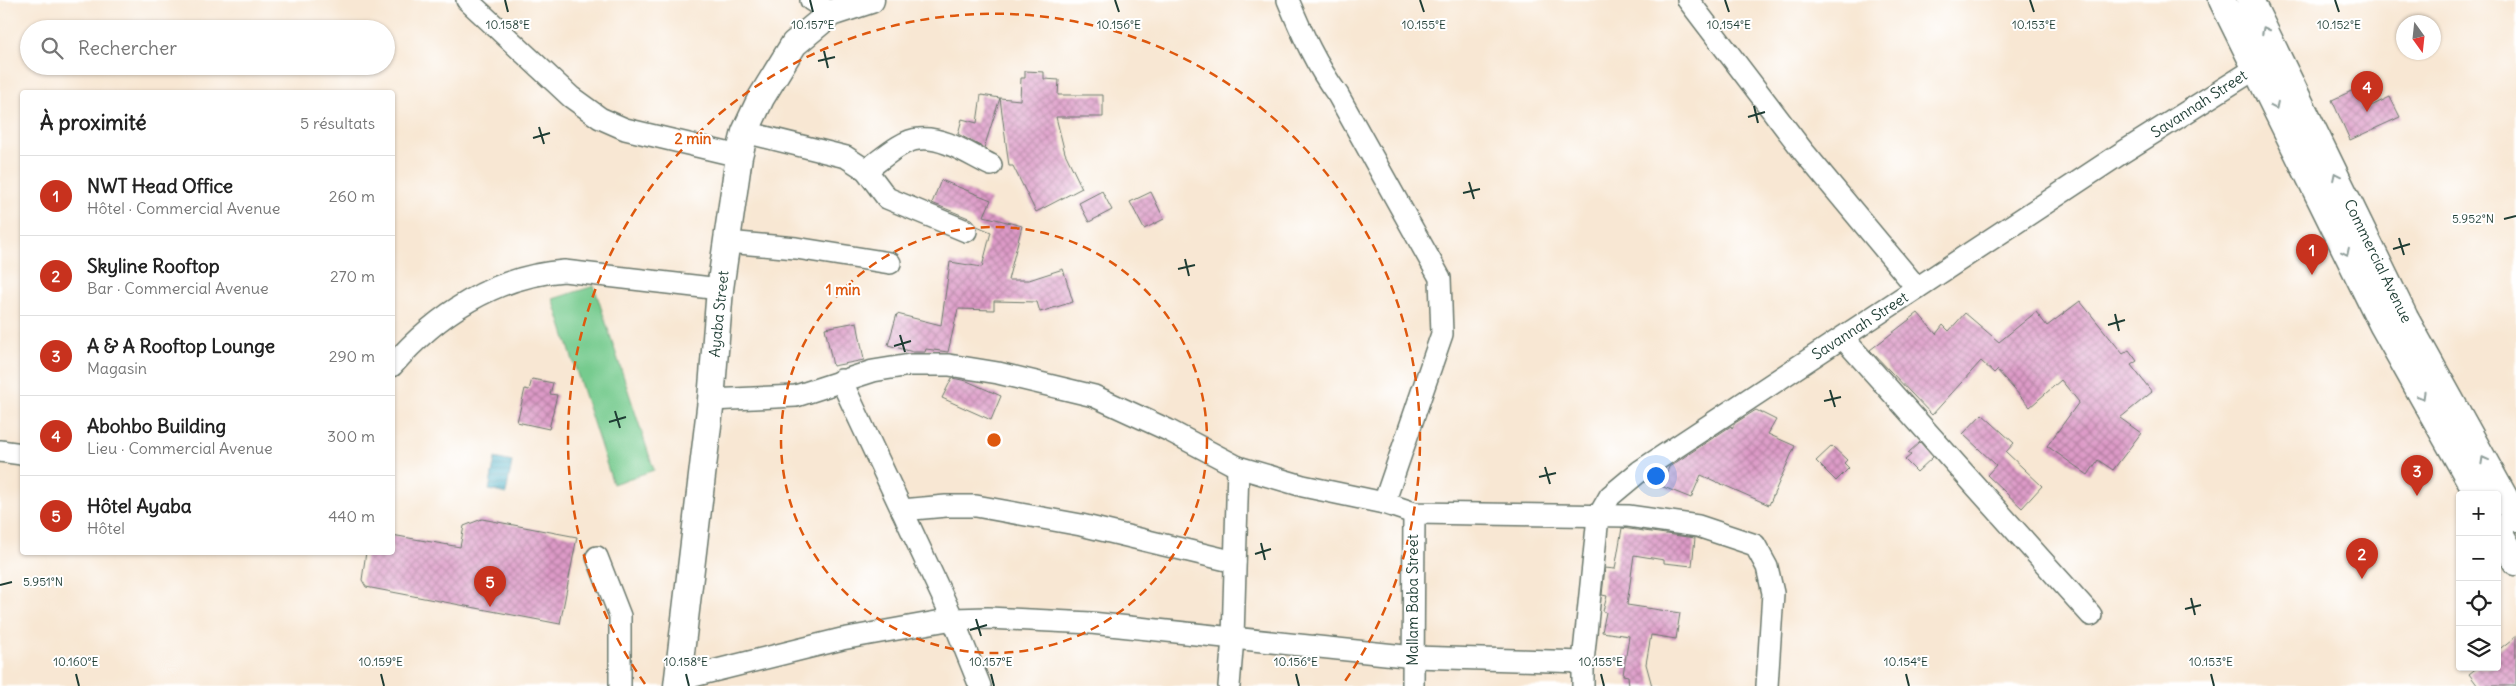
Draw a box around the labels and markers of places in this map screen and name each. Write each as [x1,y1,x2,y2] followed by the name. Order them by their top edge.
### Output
[2351,71,2383,112] pin: 4
[2296,234,2328,275] pin: 1
[985,431,1003,449] centre of rings
[2401,455,2433,496] pin: 3
[2346,538,2378,579] pin: 2
[474,566,506,607] pin: 5

